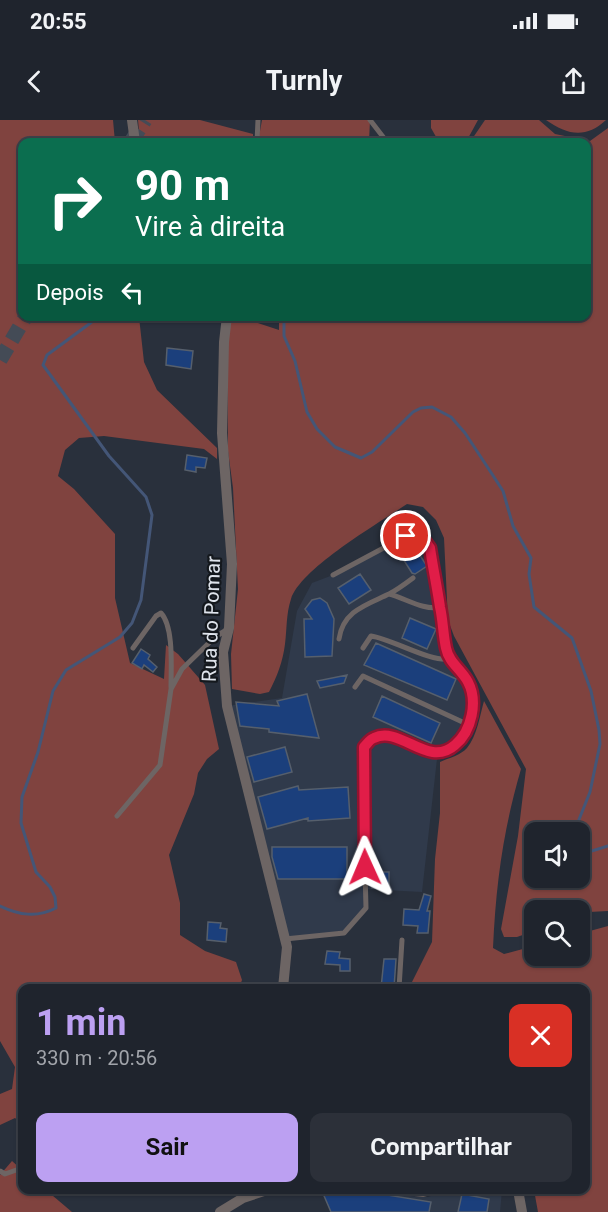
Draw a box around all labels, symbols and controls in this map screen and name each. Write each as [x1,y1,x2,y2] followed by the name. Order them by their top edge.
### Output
[30,9,87,34] text: 20:55
[18,65,51,98] icon: back
[266,65,342,97] text: Turnly
[557,65,590,98] icon: share
[135,161,230,210] text: 90 m
[36,162,114,240] icon: right
[135,211,285,243] text: Vire à direita
[116,276,149,309] icon: left
[36,280,104,305] text: Depois
[380,510,431,561] pin
[389,519,422,552] icon: arrive
[197,555,225,682] street label: Rua do Pomar
[524,822,590,966] map controls
[524,822,590,888] button: sound
[333,835,397,899] position arrow
[524,900,590,966] button: search
[36,1002,127,1044] text: 1 min
[509,1004,572,1067] button: close
[36,1046,157,1070] text: 330 m · 20:56
[36,1113,298,1182] button: Sair
[310,1113,572,1182] button: Compartilhar

